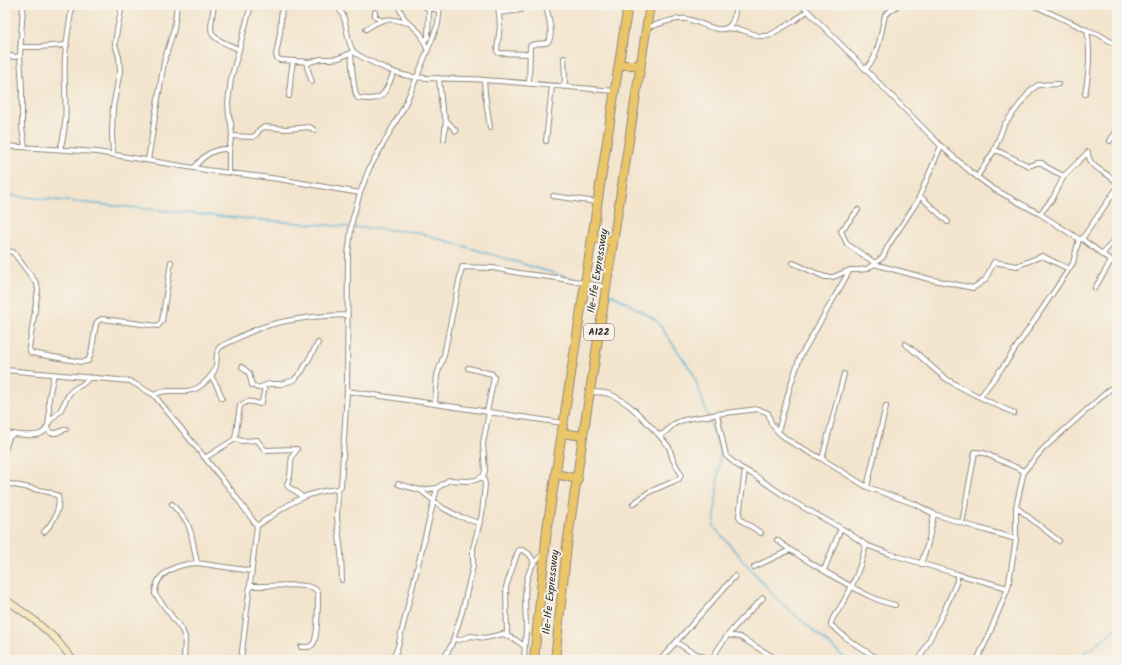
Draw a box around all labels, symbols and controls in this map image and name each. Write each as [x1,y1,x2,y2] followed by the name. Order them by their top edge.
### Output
[582,227,614,314] street label: Ile-Ife Expressway
[584,324,614,340] road number: A122
[538,548,564,635] street label: Ile-Ife Expressway

